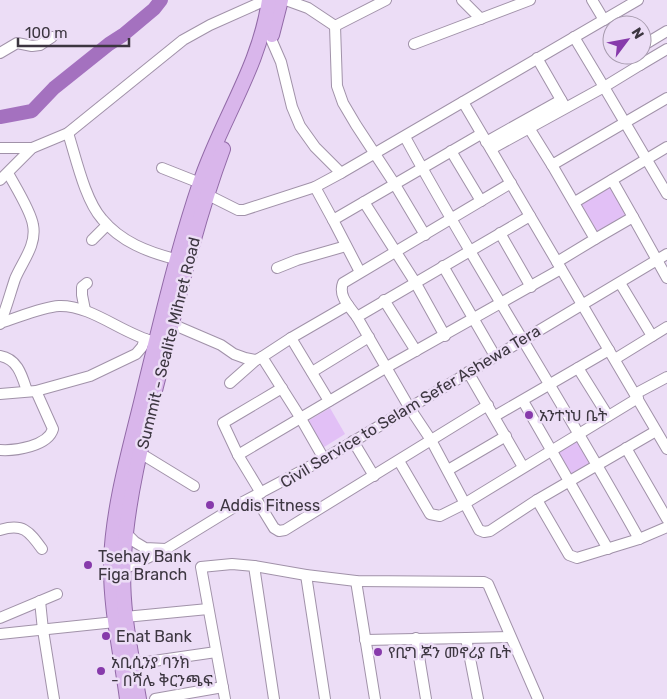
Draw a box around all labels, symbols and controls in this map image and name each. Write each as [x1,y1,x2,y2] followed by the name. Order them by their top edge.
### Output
[18,15,129,47] scale bar
[602,15,652,65] north arrow
[25,24,67,42] text: 100 m
[628,25,647,42] text: N
[133,235,204,451] street label: Summit - Sealite Mihret Road
[277,321,544,492] street label: Civil Service to Selam Sefer Ashewa Tera
[539,406,608,425] place label: አንተነህ ቤት
[523,409,535,421] marker: አንተነህ ቤት
[220,496,320,515] place label: Addis Fitness
[204,499,216,511] marker: Addis Fitness
[98,547,192,584] place label: Tsehay Bank Figa Branch
[82,559,94,571] marker: Tsehay Bank Figa Branch
[116,627,193,646] place label: Enat Bank
[100,630,112,642] marker: Enat Bank
[388,643,512,662] place label: የቢግ ጆን መኖሪያ ቤት
[372,646,384,658] marker: የቢግ ጆን መኖሪያ ቤት
[111,653,213,690] place label: አቢሲንያ ባንክ - በሻሌ ቅርንጫፍ
[95,665,107,677] marker: አቢሲንያ ባንክ - በሻሌ ቅርንጫፍ

